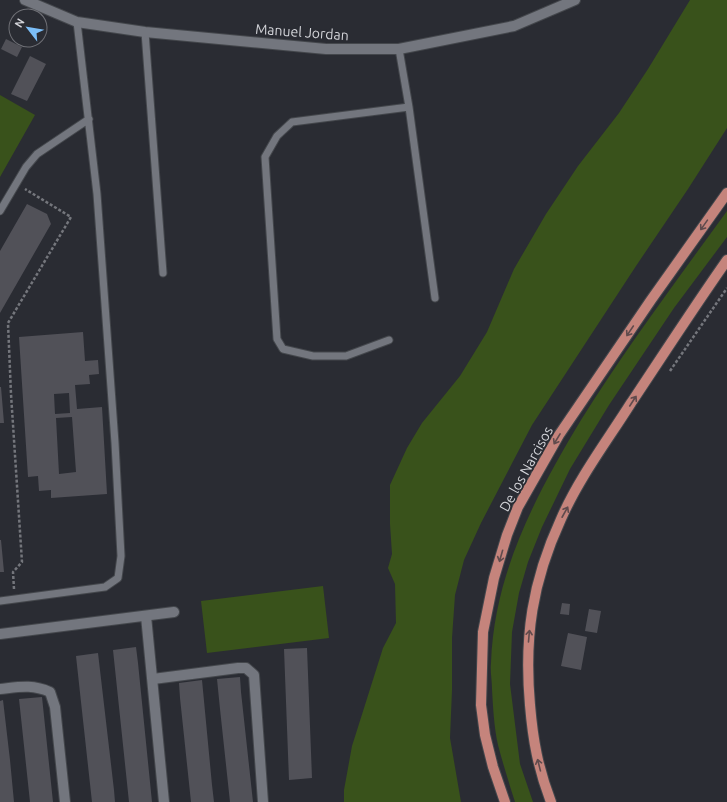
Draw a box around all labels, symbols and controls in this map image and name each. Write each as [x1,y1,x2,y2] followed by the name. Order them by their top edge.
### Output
[8,8,48,48] north arrow
[12,16,27,29] text: N
[255,21,349,43] street label: Manuel Jordan
[700,219,708,230] one-way arrow
[626,326,634,337] one-way arrow
[629,396,637,407] one-way arrow
[496,424,556,514] street label: De los Narcisos
[553,433,561,445] one-way arrow
[561,506,569,518] one-way arrow
[497,549,504,562] one-way arrow
[526,630,533,643] one-way arrow
[534,759,542,772] one-way arrow

